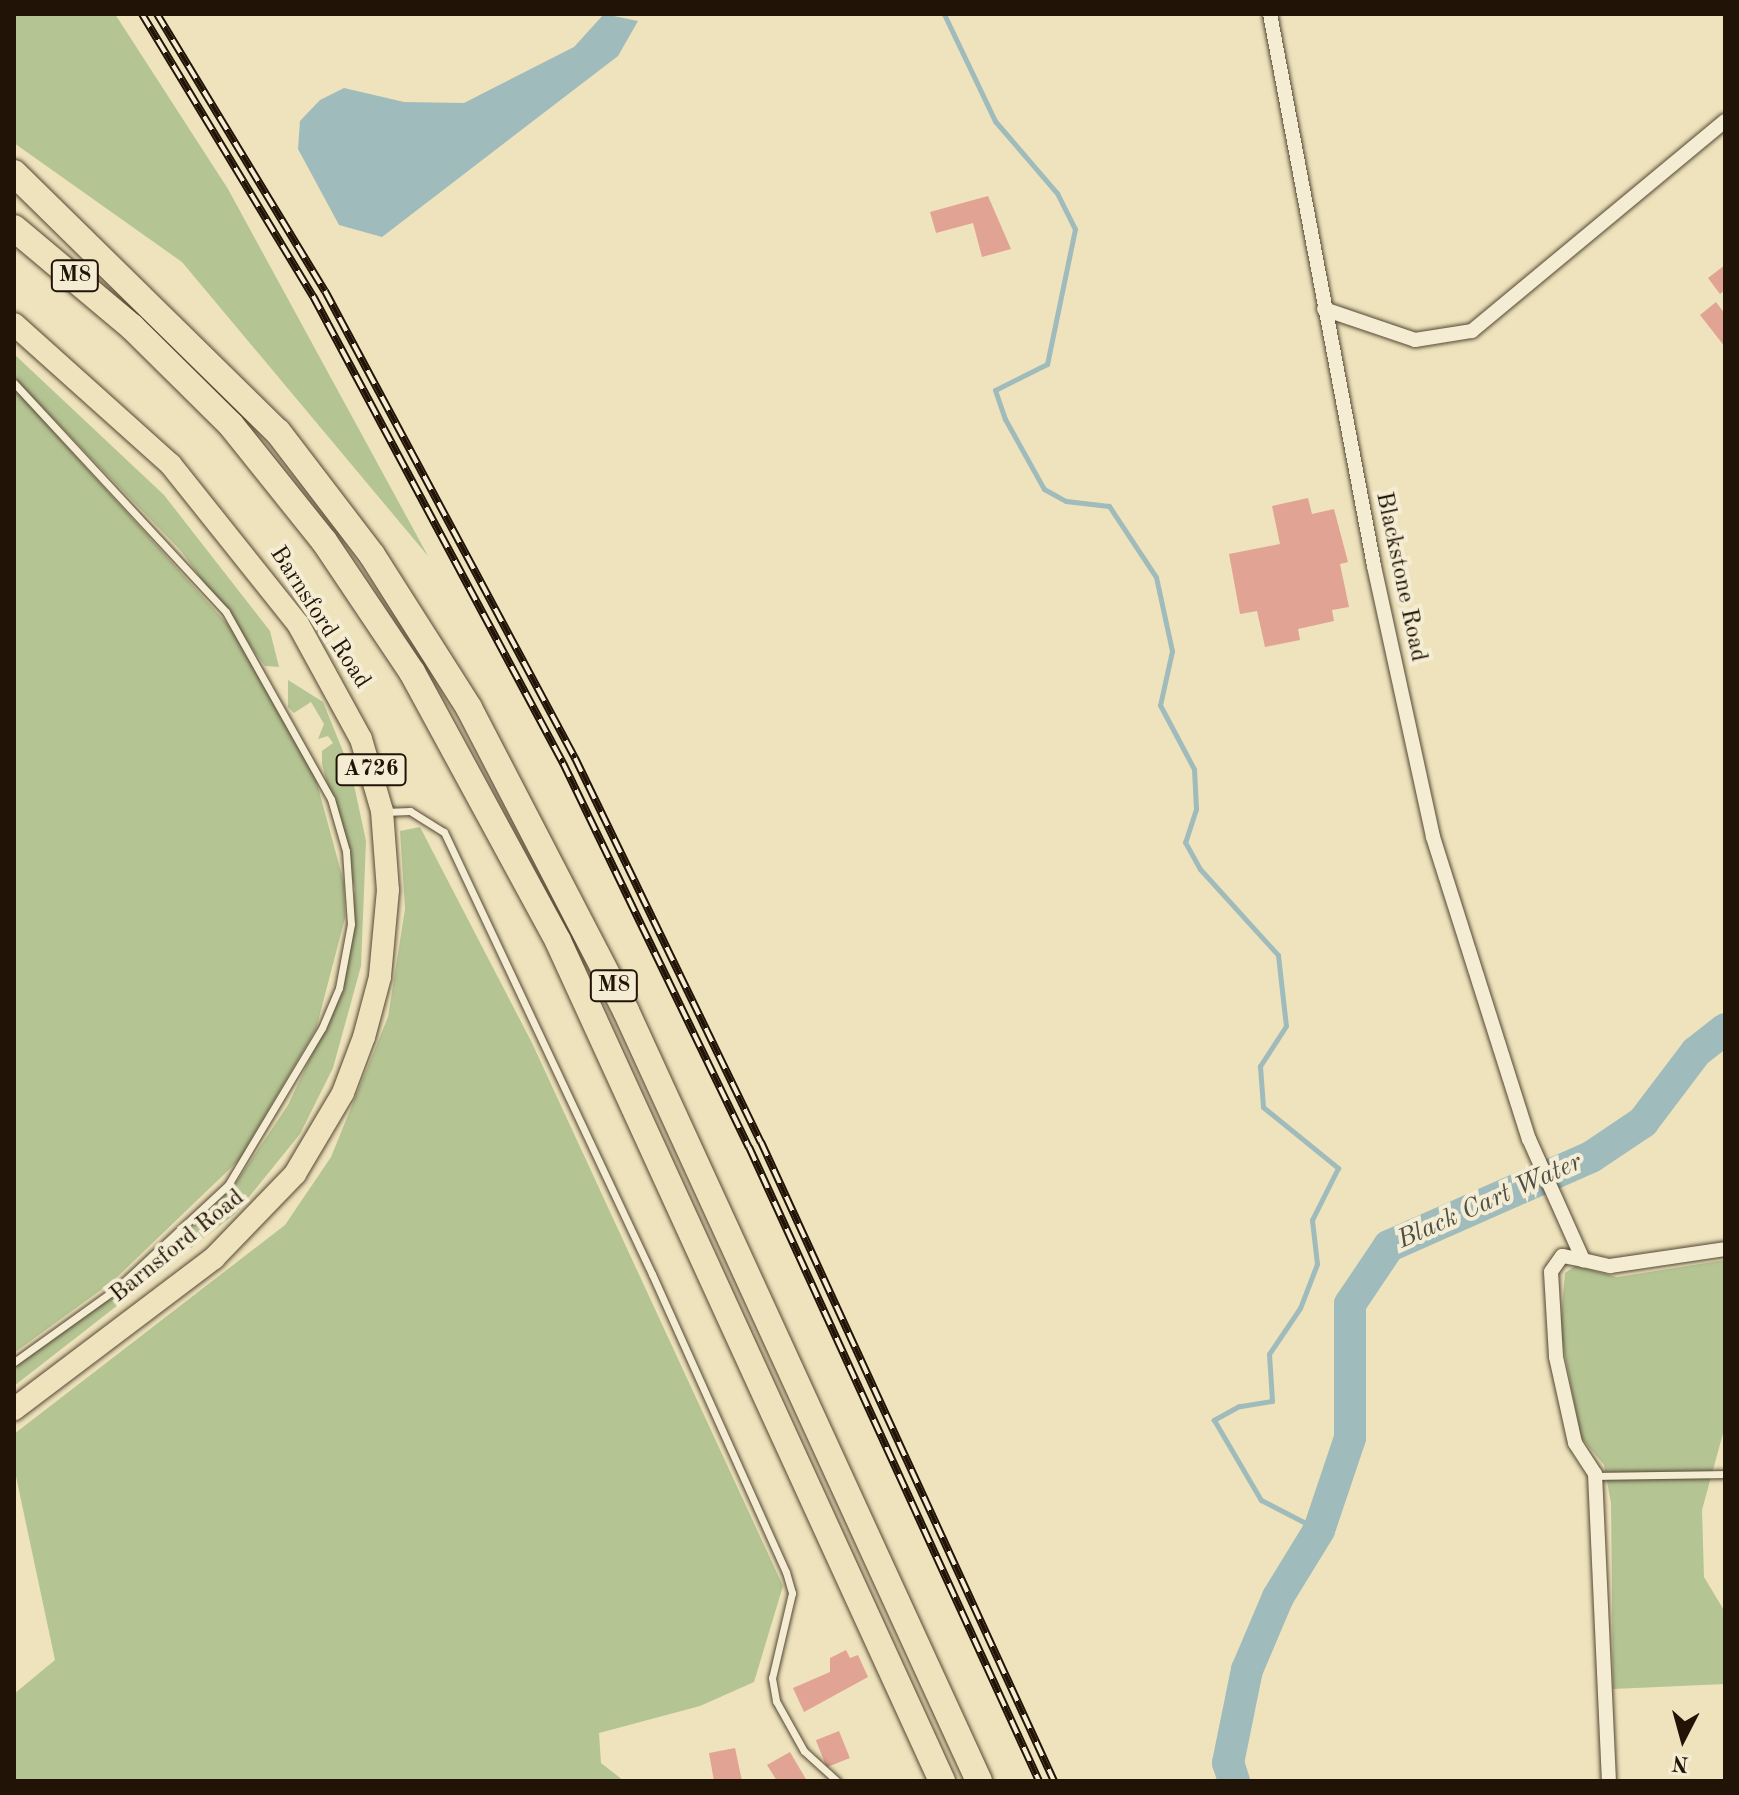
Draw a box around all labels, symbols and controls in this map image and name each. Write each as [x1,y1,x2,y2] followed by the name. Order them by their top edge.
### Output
[49,258,101,294] road number: M8
[1368,490,1432,664] street label: Blackstone Road
[262,541,376,695] street label: Barnsford Road
[335,752,407,788] road number: A726
[588,968,640,1004] road number: M8
[1393,1147,1587,1257] water label: Black Cart Water
[105,1184,251,1310] street label: Barnsford Road
[1643,1699,1723,1779] north arrow
[1671,1751,1690,1775] text: N

